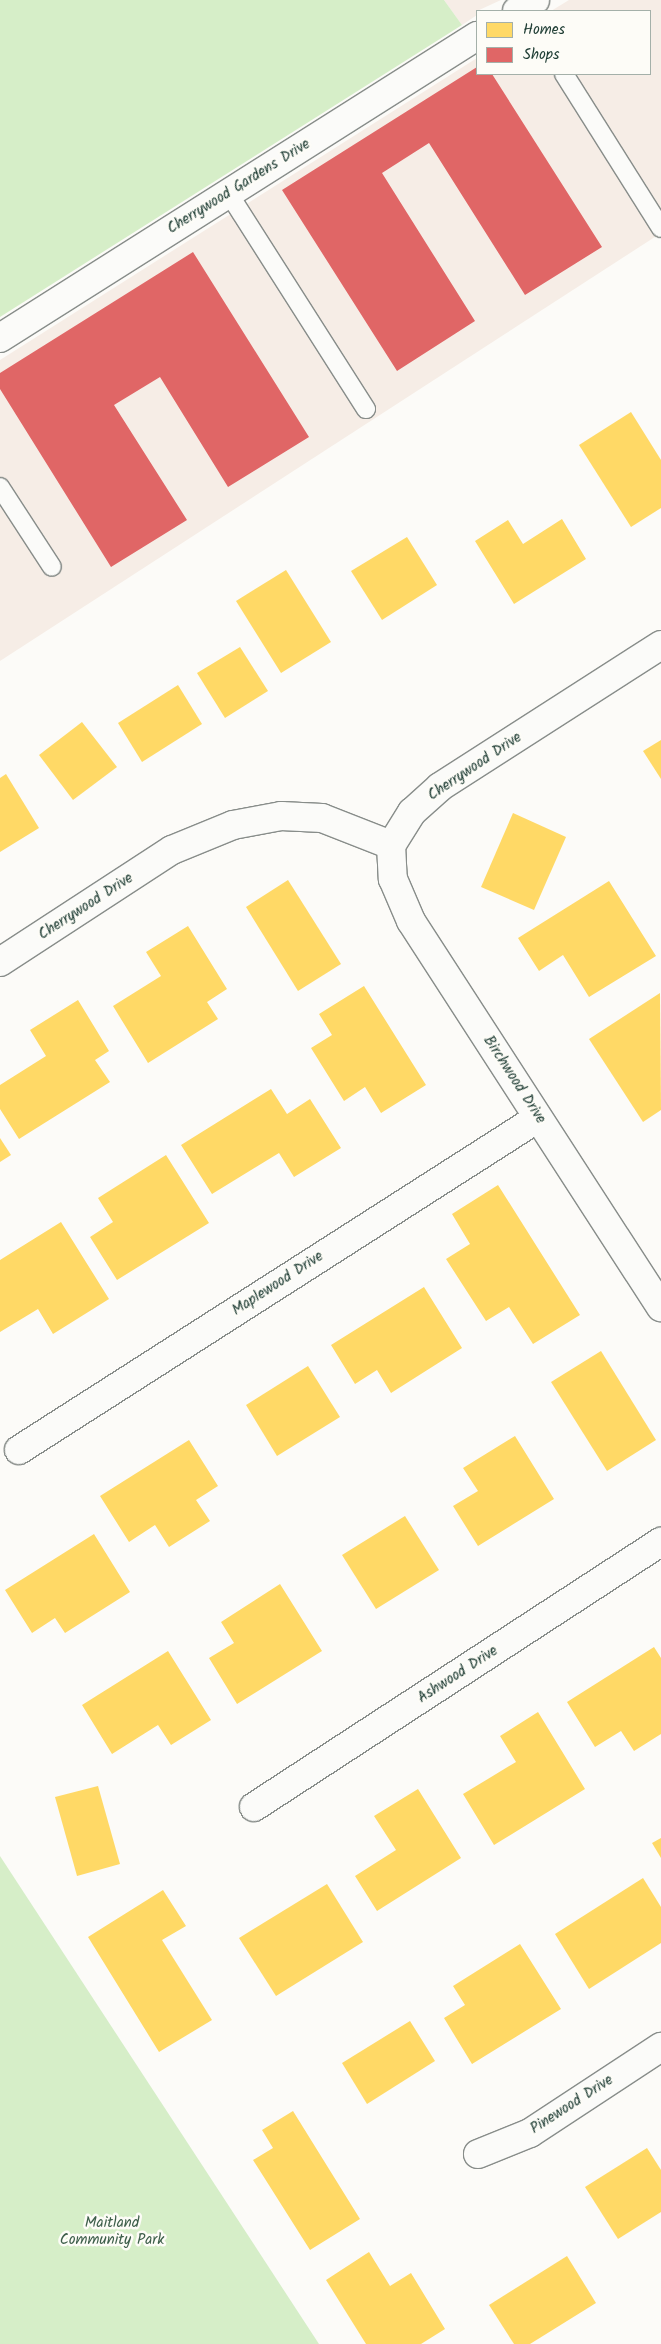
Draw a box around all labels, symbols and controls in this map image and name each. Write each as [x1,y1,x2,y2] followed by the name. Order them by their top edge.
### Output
[476,10,651,75] legend
[523,18,565,42] text: Homes
[523,43,559,67] text: Shops
[164,136,314,238] street label: Cherrywood Gardens Drive
[425,729,525,805] street label: Cherrywood Drive
[35,870,137,944] street label: Cherrywood Drive
[479,1033,549,1127] street label: Birchwood Drive
[229,1248,327,1320] street label: Maplewood Drive
[415,1642,501,1708] street label: Ashwood Drive
[527,2072,617,2138] street label: Pinewood Drive
[60,2214,164,2249] park label: Maitland Community Park

